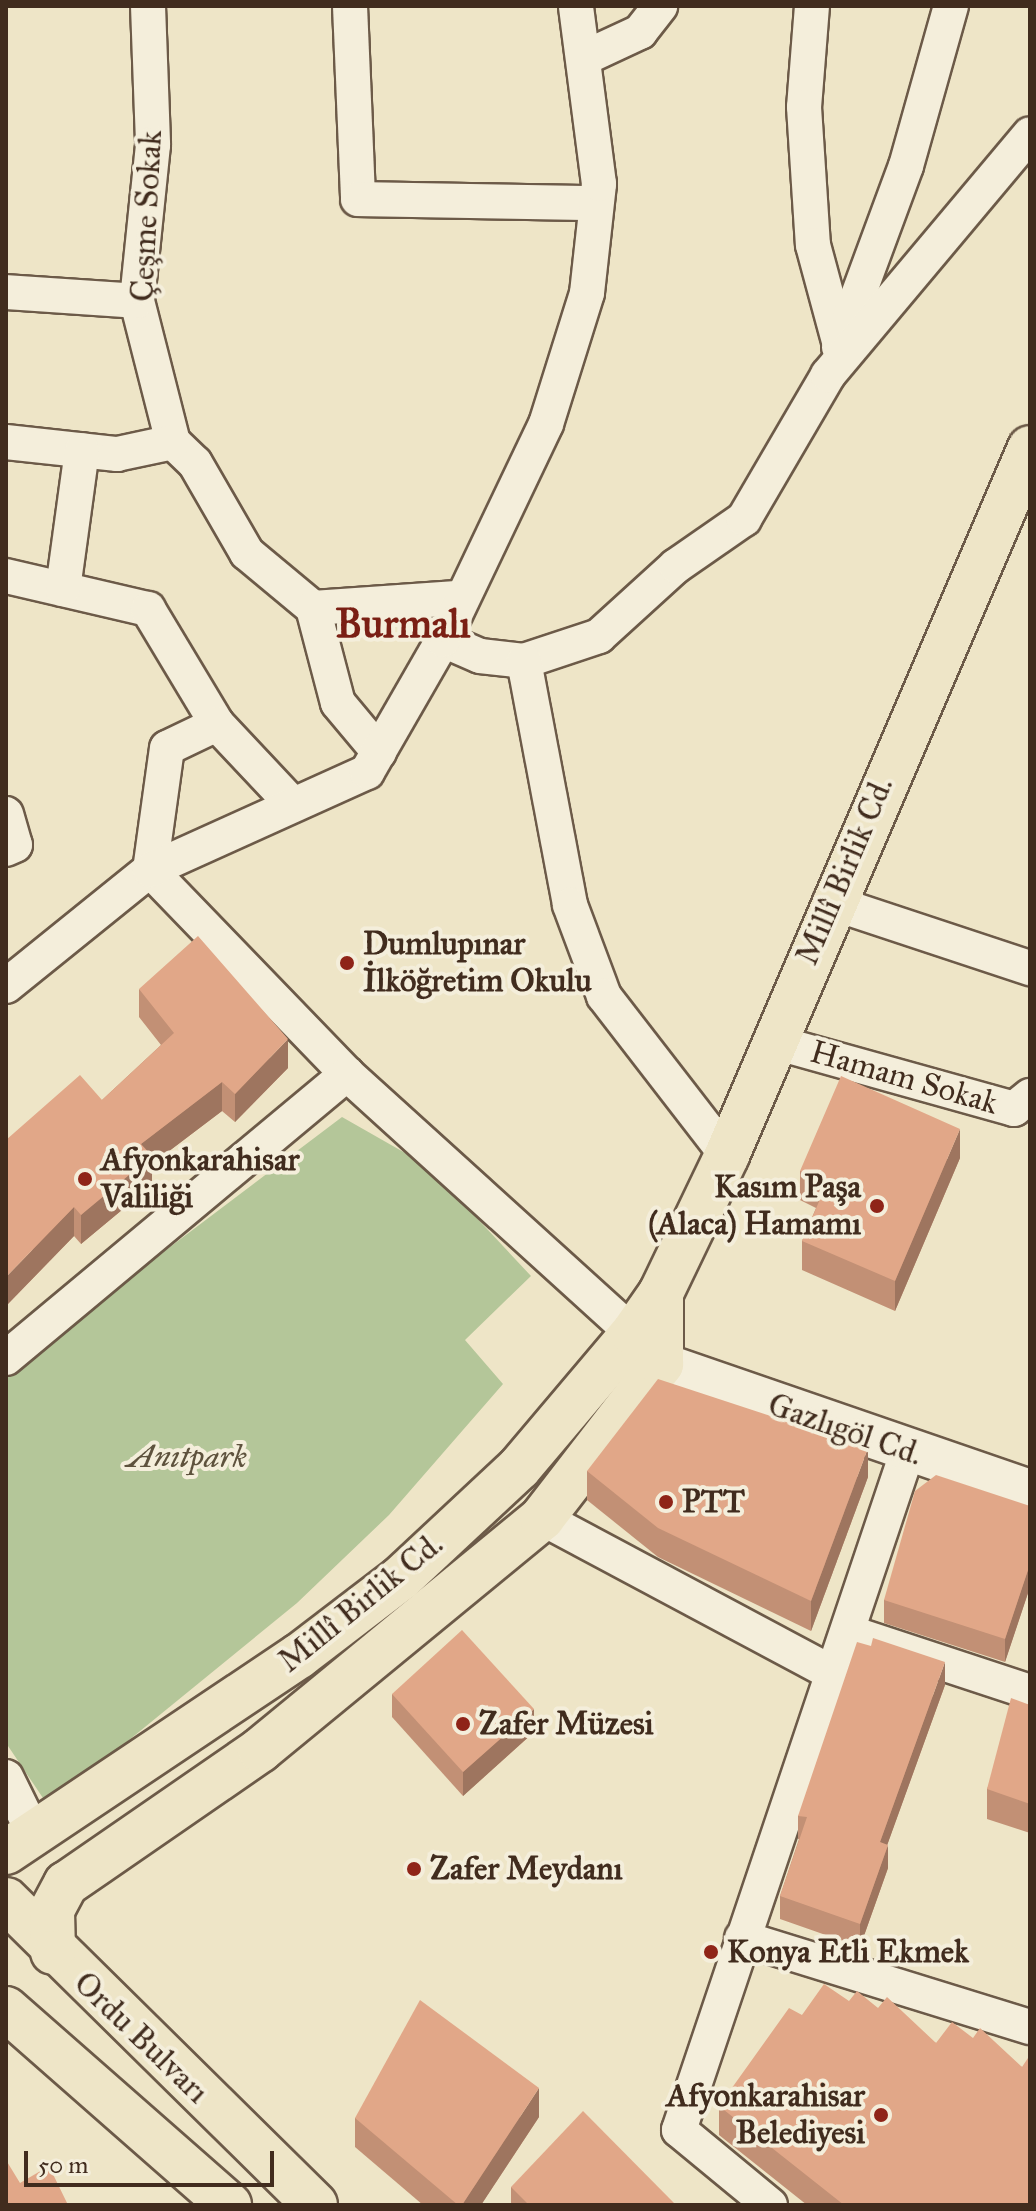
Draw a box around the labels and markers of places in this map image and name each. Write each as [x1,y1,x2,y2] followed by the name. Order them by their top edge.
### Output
[363,926,592,1001] place label: Dumlupınar İlköğretim Okulu
[338,954,356,972] marker: Dumlupınar İlköğretim Okulu
[101,1142,299,1217] place label: Afyonkarahisar Valiliği
[648,1169,861,1244] place label: Kasım Paşa (Alaca) Hamamı
[76,1170,94,1188] marker: Afyonkarahisar Valiliği
[868,1197,886,1215] marker: Kasım Paşa (Alaca) Hamamı
[682,1483,745,1521] place label: PTT
[657,1493,675,1511] marker: PTT
[479,1705,654,1743] place label: Zafer Müzesi
[454,1715,472,1733] marker: Zafer Müzesi
[430,1850,622,1888] place label: Zafer Meydanı
[405,1860,423,1878] marker: Zafer Meydanı
[727,1933,969,1971] place label: Konya Etli Ekmek
[702,1943,720,1961] marker: Konya Etli Ekmek
[667,2078,865,2153] place label: Afyonkarahisar Belediyesi
[872,2106,890,2124] marker: Afyonkarahisar Belediyesi

